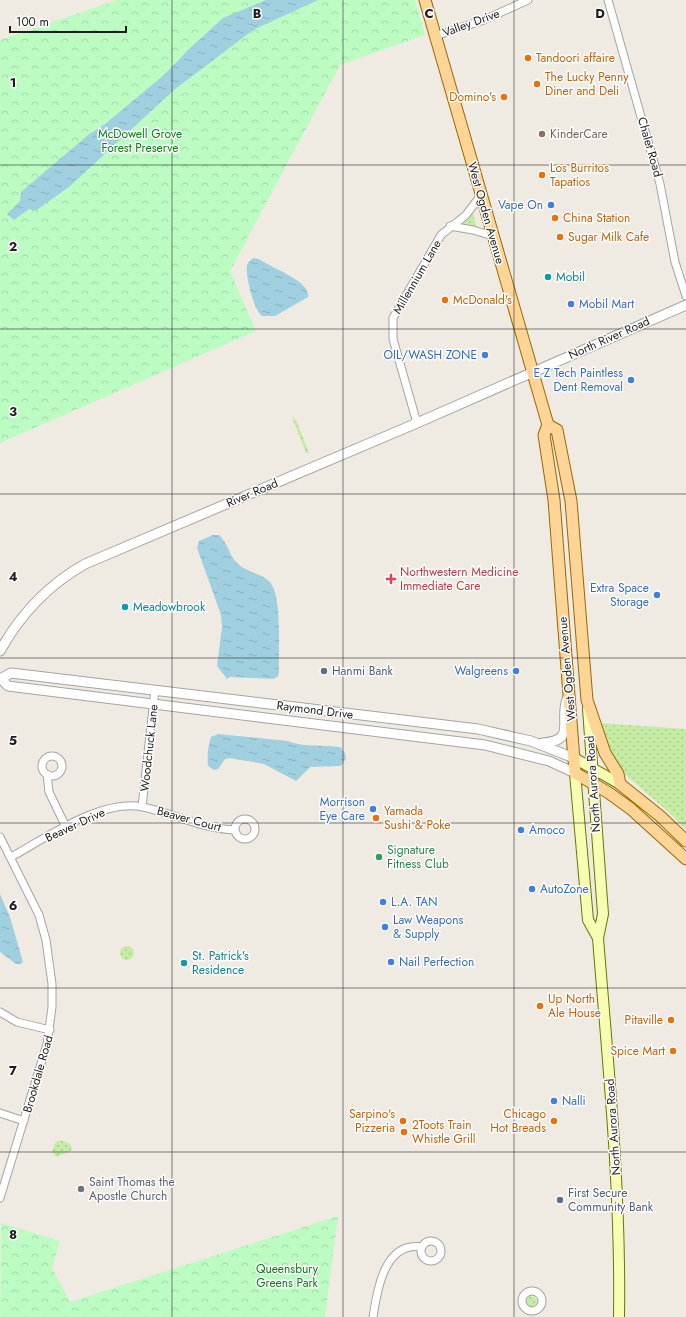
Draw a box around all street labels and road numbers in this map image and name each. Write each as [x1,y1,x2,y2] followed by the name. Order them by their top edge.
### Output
[440,4,502,42] street label: Valley Drive
[633,115,667,179] street label: Chalet Road
[463,160,509,266] street label: West Ogden Avenue
[388,236,446,318] street label: Millennium Lane
[565,312,653,364] street label: North River Road
[223,474,281,512] street label: River Road
[553,616,581,722] street label: West Ogden Avenue
[276,696,354,724] street label: Raymond Drive
[135,704,163,792] street label: Woodchuck Lane
[581,735,605,833] street label: North Aurora Road
[155,802,223,836] street label: Beaver Court
[42,803,108,847] street label: Beaver Drive
[18,1033,58,1115] street label: Brookdale Road
[601,1078,625,1176] street label: North Aurora Road

